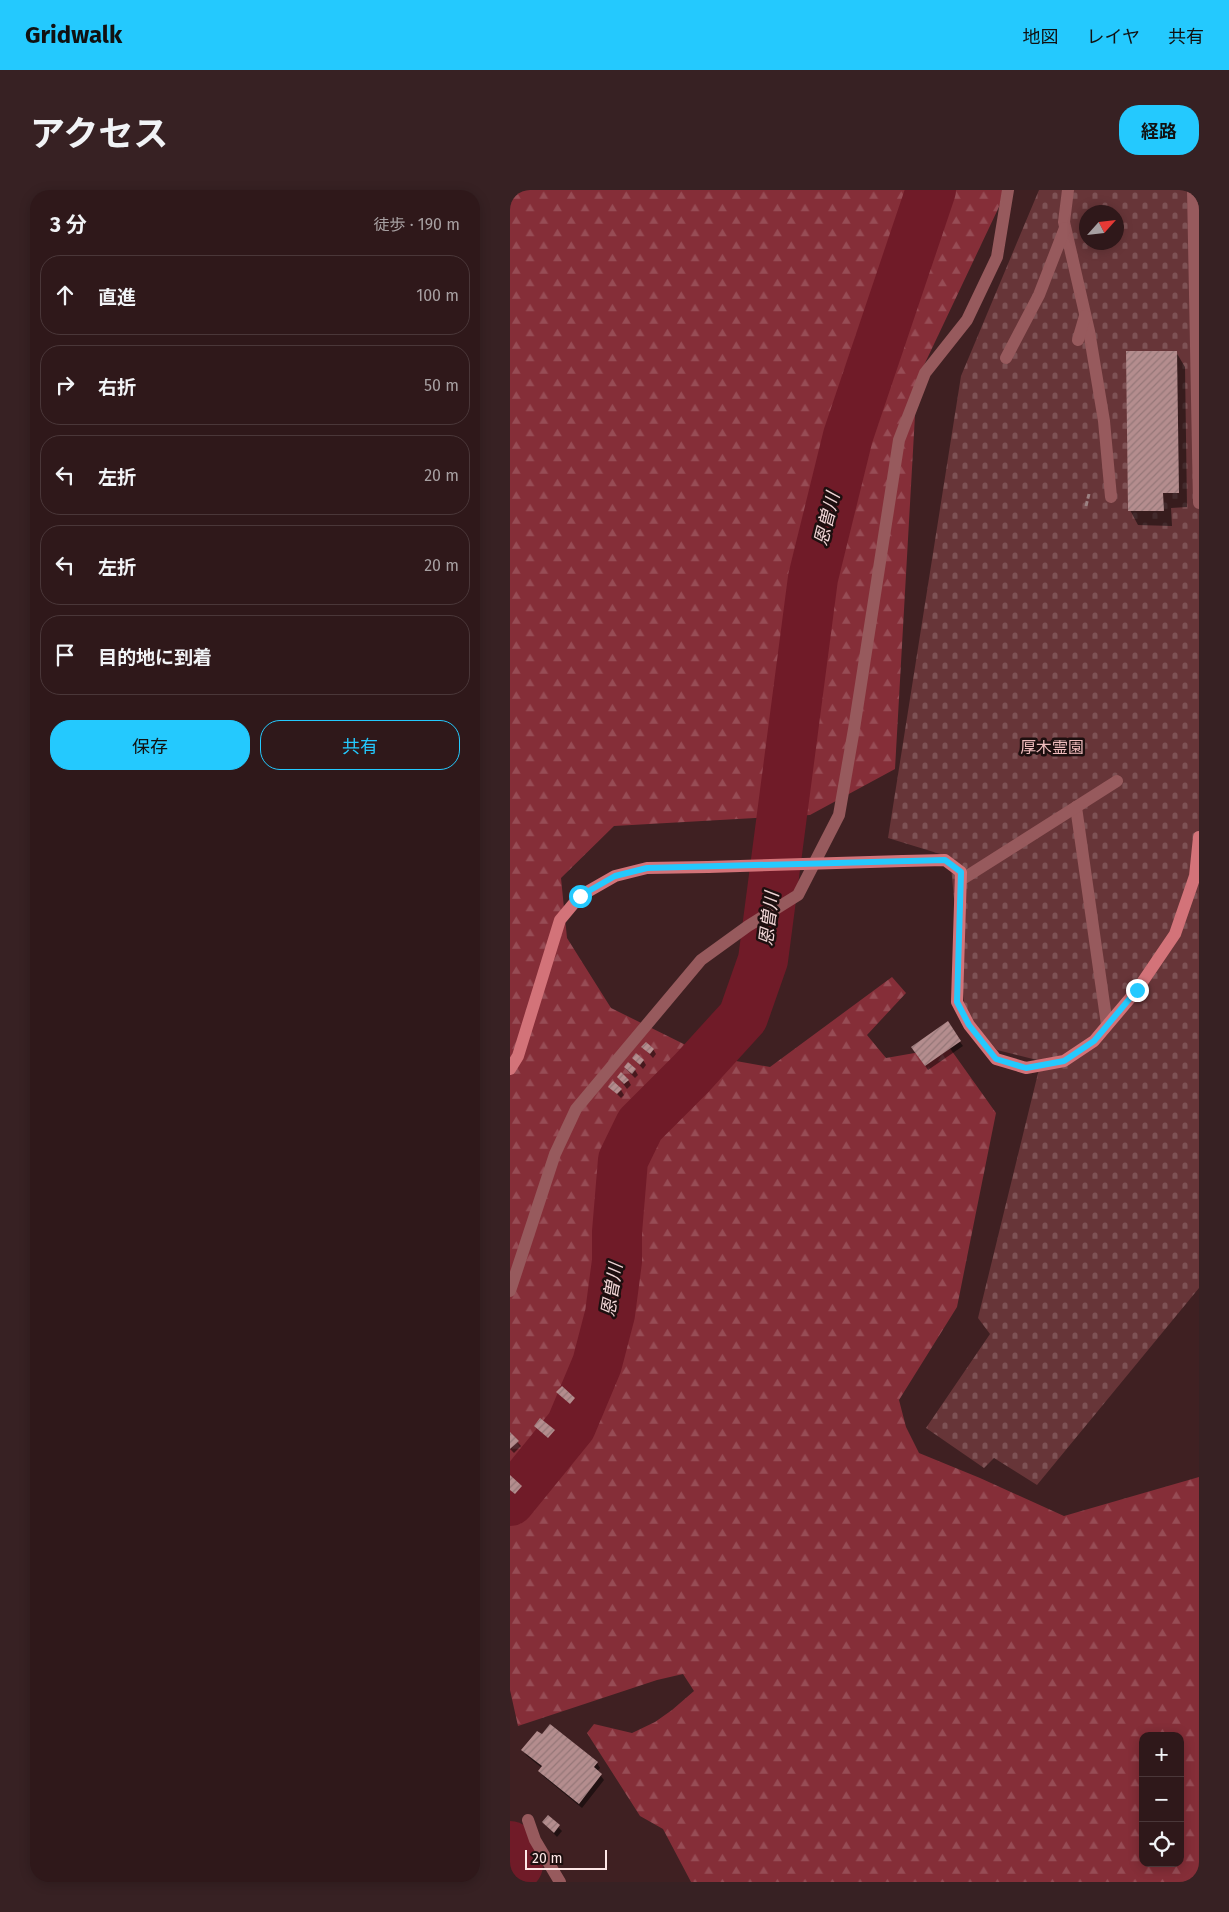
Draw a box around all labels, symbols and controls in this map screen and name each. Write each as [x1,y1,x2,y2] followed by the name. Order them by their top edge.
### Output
[25,21,122,49] text: Gridwalk
[1023,26,1059,48] text: 地図
[1087,26,1140,48] text: レイヤ
[1168,26,1204,48] text: 共有
[1119,105,1199,155] button: 経路
[30,113,168,155] text: アクセス
[1079,205,1124,250] north arrow
[50,212,87,238] text: 3 分
[373,215,460,234] text: 徒歩 · 190 m
[51,281,79,309] icon: ahead
[98,286,136,309] text: 直進
[416,286,459,305] text: 100 m
[51,371,79,399] icon: right
[98,376,136,399] text: 右折
[424,376,459,395] text: 50 m
[51,461,79,489] icon: left
[98,466,136,489] text: 左折
[424,466,459,485] text: 20 m
[810,488,845,548] water label: 恩曽川
[51,551,79,579] icon: left
[98,556,136,579] text: 左折
[424,556,459,575] text: 20 m
[51,641,79,669] icon: arrive
[98,646,212,669] text: 目的地に到着
[50,720,250,770] button: 保存
[260,720,460,770] button: 共有
[1020,738,1084,757] park label: 厚木霊園
[569,885,592,908] route start
[755,889,783,947] water label: 恩曽川
[1126,979,1149,1002] route end
[597,1260,627,1318] water label: 恩曽川
[1139,1732,1184,1867] map controls
[1139,1732,1184,1777] button: +
[1139,1777,1184,1822] button: −
[1139,1822,1184,1867] button: locate
[525,1847,608,1870] scale bar
[532,1850,562,1867] text: 20 m

